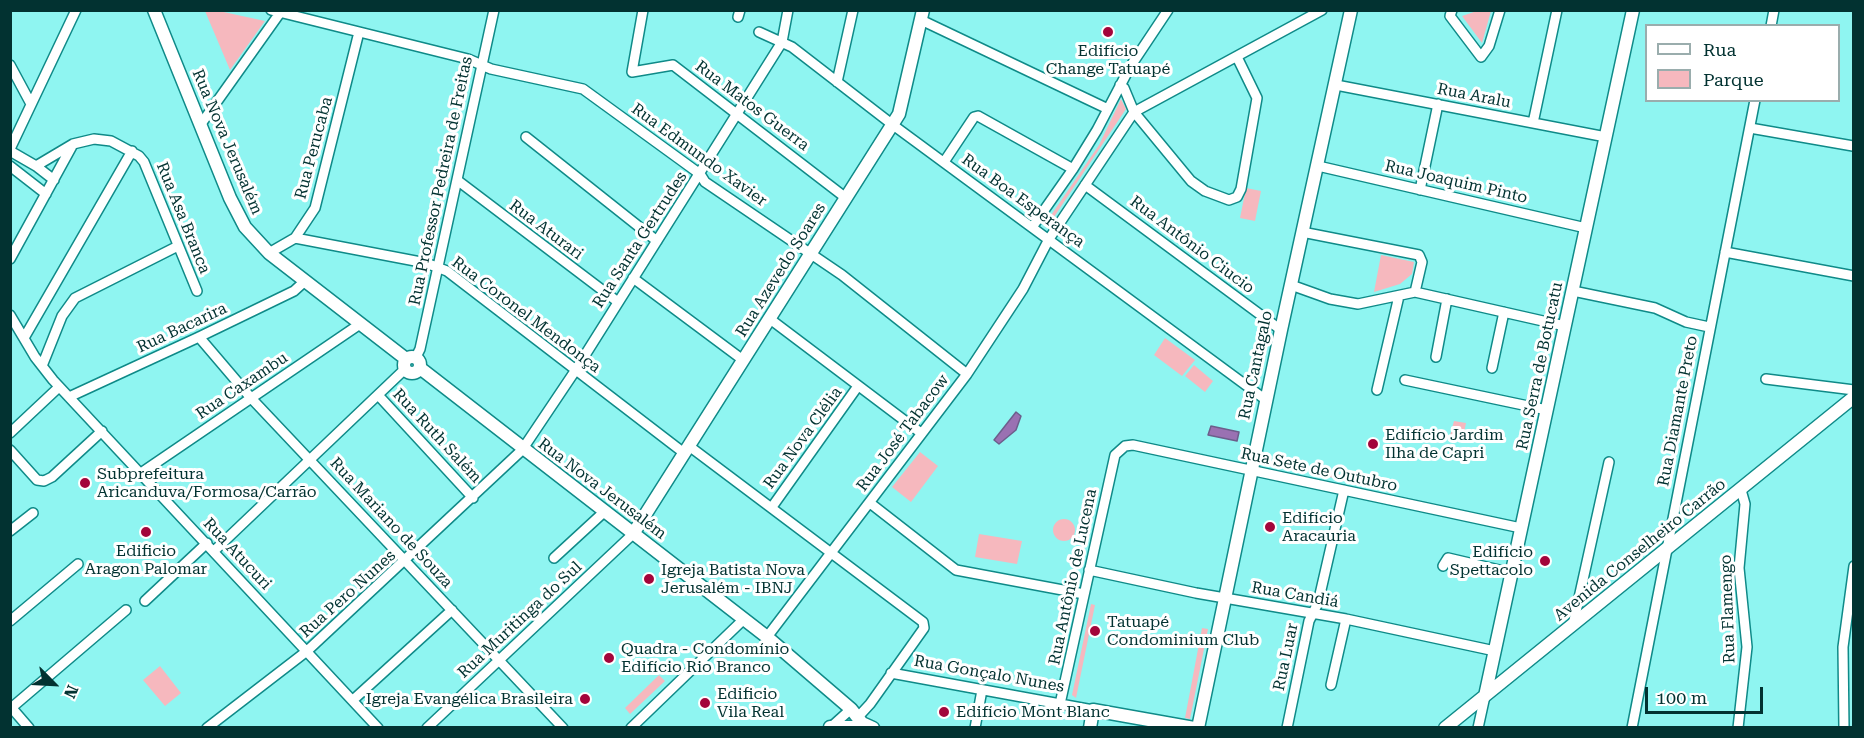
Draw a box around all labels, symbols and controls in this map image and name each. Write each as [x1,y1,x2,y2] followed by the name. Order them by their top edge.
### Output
[1645,24,1840,102] legend
[1101,25,1115,39] marker: Edifício Change Tatuapé
[1703,39,1736,60] text: Rua
[1046,41,1170,79] place label: Edifício Change Tatuapé
[405,55,477,307] street label: Rua Professor Pedreira de Freitas
[691,57,813,155] street label: Rua Matos Guerra
[188,66,266,218] street label: Rua Nova Jerusalém
[1703,69,1764,90] text: Parque
[1436,79,1512,113] street label: Rua Aralu
[291,95,337,201] street label: Rua Perucaba
[628,99,770,211] street label: Rua Edmundo Xavier
[958,150,1088,252] street label: Rua Boa Esperança
[1383,156,1529,208] street label: Rua Joaquim Pinto
[152,159,214,277] street label: Rua Asa Branca
[589,168,691,312] street label: Rua Santa Gertrudes
[1126,192,1258,298] street label: Rua Antônio Ciucio
[505,196,587,264] street label: Rua Aturari
[732,199,830,341] street label: Rua Azevedo Soares
[448,253,604,377] street label: Rua Coronel Mendonça
[1513,280,1567,452] street label: Rua Serra de Botucatu
[134,299,230,357] street label: Rua Bacarira
[1235,309,1277,421] street label: Rua Cantagalo
[1654,334,1702,488] street label: Rua Diamante Preto
[193,348,291,424] street label: Rua Caxambu
[853,371,953,495] street label: Rua José Tabacow
[760,383,846,493] street label: Rua Nova Clélia
[388,385,486,487] street label: Rua Ruth Salém
[1385,425,1504,463] place label: Edifício Jardim Ilha de Capri
[534,434,670,544] street label: Rua Nova Jerusalém
[1366,437,1380,451] marker: Edifício Jardim Ilha de Capri
[1239,444,1399,496] street label: Rua Sete de Outubro
[326,454,456,592] street label: Rua Mariano de Souza
[97,464,317,502] place label: Subprefeitura Aricanduva/Formosa/Carrão
[1550,475,1730,625] street label: Avenida Conselheiro Carrão
[78,476,92,490] marker: Subprefeitura Aricanduva/Formosa/Carrão
[1045,487,1101,667] street label: Rua Antônio de Lucena
[1282,508,1356,546] place label: Edifício Aracauria
[199,514,275,594] street label: Rua Atucuri
[1263,520,1277,534] marker: Edifício Aracauria
[139,525,153,539] marker: Edificio Aragon Palomar
[85,541,207,579] place label: Edificio Aragon Palomar
[1450,542,1533,580] place label: Edifício Spettacolo
[296,546,400,642] street label: Rua Pero Nunes
[1538,554,1552,568] marker: Edifício Spettacolo
[1717,554,1739,664] street label: Rua Flamengo
[454,558,586,682] street label: Rua Muritinga do Sul
[661,560,805,598] place label: Igreja Batista Nova Jerusalém - IBNJ
[642,572,656,586] marker: Igreja Batista Nova Jerusalém - IBNJ
[1250,578,1340,612] street label: Rua Candiá
[1107,612,1259,650] place label: Tatuapé Condominium Club
[1269,621,1303,693] street label: Rua Luar
[1088,624,1102,638] marker: Tatuapé Condominium Club
[621,639,789,677] place label: Quadra - Condomínio Edifício Rio Branco
[602,651,616,665] marker: Quadra - Condomínio Edifício Rio Branco
[912,651,1066,697] street label: Rua Gonçalo Nunes
[24,654,84,714] north arrow
[1648,675,1766,713] scale bar
[60,682,82,701] text: N
[717,684,784,722] place label: Edificio Vila Real
[1656,687,1707,708] text: 100 m
[366,689,573,709] place label: Igreja Evangélica Brasileira
[578,692,592,706] marker: Igreja Evangélica Brasileira
[698,696,712,710] marker: Edificio Vila Real
[956,702,1110,722] place label: Edifício Mont Blanc
[937,705,951,719] marker: Edifício Mont Blanc

